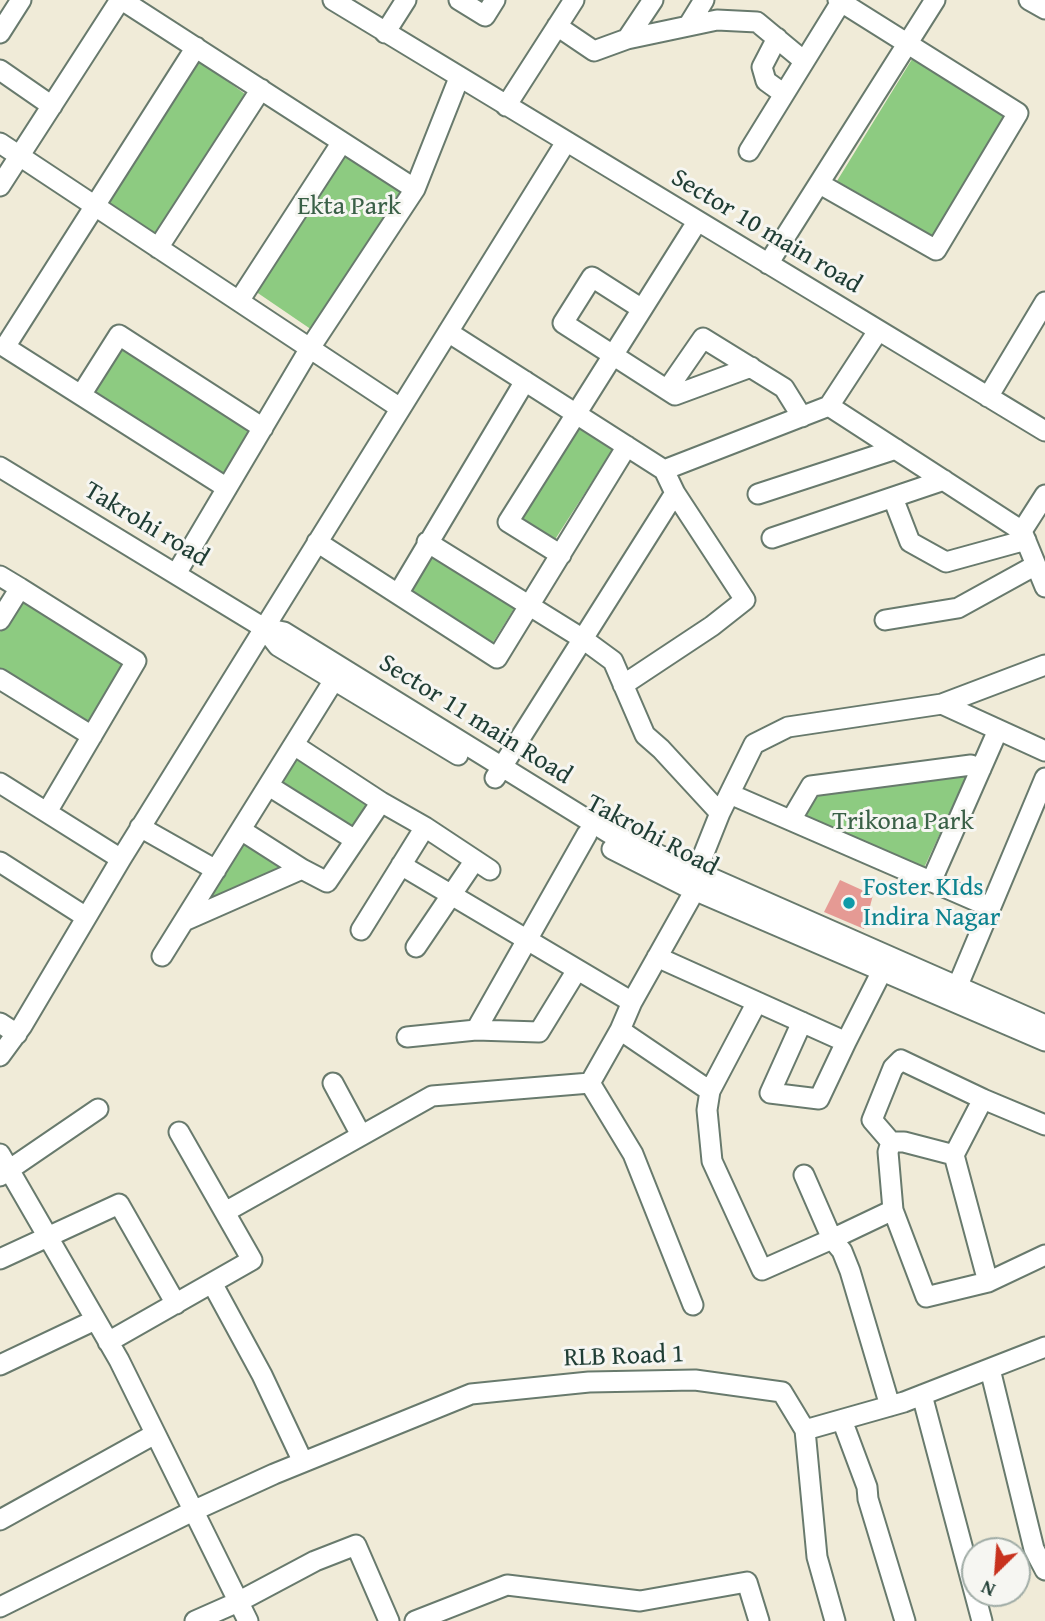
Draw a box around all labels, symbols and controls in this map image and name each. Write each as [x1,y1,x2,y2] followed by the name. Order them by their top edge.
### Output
[665,163,867,301] street label: Sector 10 main road
[297,191,401,223] park label: Ekta Park
[78,476,214,574] street label: Takrohi road
[373,648,577,792] street label: Sector 11 main Road
[581,788,723,884] street label: Takrohi Road
[832,806,974,838] park label: Trikona Park
[863,872,1000,934] place label: Foster KIds Indira Nagar
[841,895,857,911] marker: Foster KIds Indira Nagar
[563,1339,685,1375] street label: RLB Road 1
[961,1537,1031,1607] north arrow
[976,1574,1000,1605] text: N

